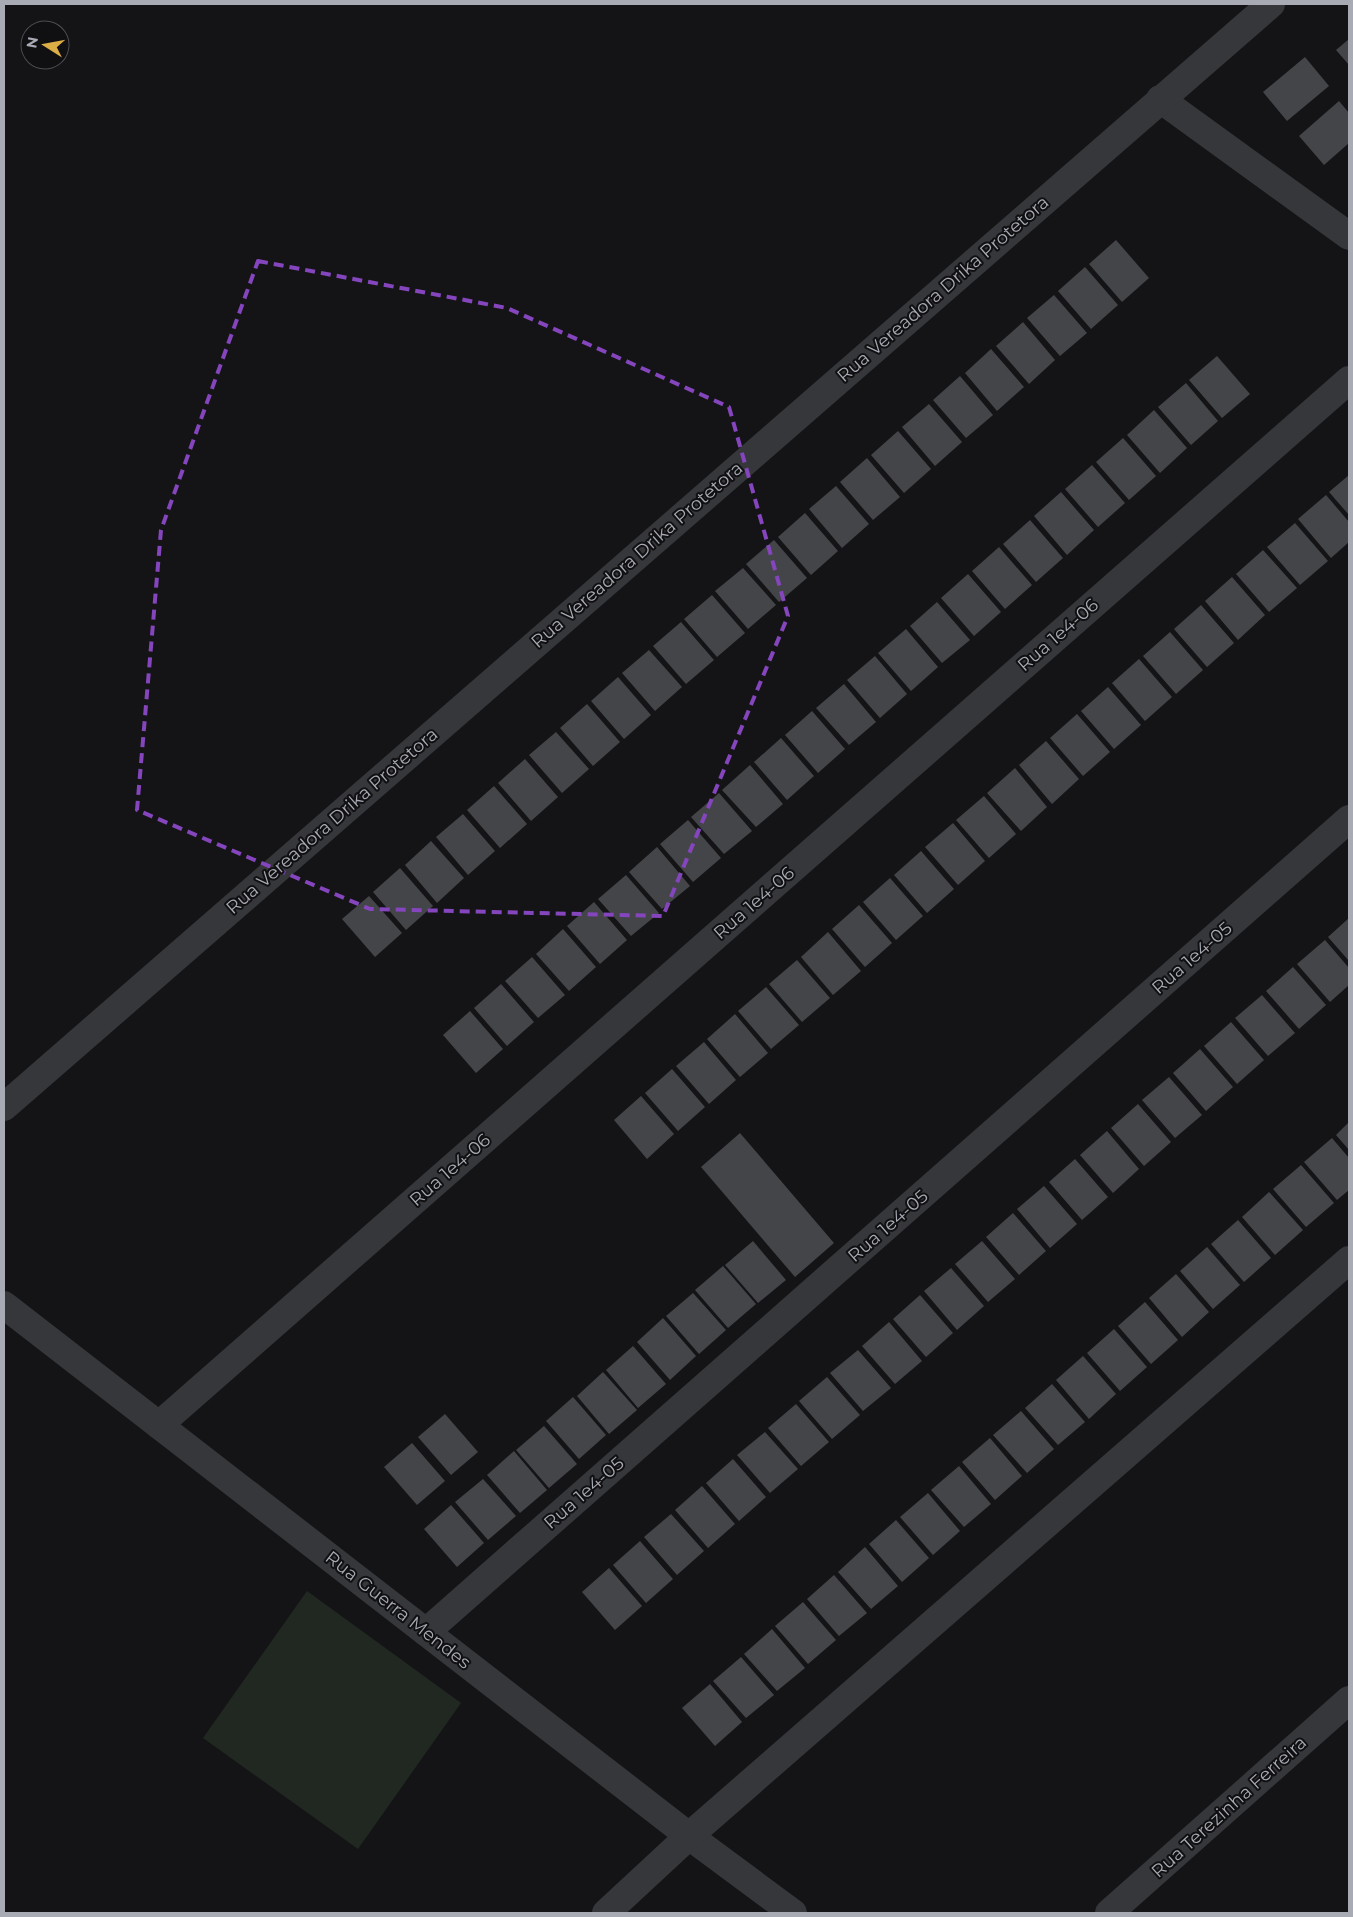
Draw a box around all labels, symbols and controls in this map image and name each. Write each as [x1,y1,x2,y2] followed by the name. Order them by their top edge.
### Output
[20,20,70,70] north arrow
[22,35,42,50] text: N
[833,191,1053,387] street label: Rua Vereadora Drika Protetora
[527,457,747,653] street label: Rua Vereadora Drika Protetora
[1013,594,1103,676] street label: Rua 1e4-06
[222,723,442,919] street label: Rua Vereadora Drika Protetora
[709,862,799,944] street label: Rua 1e4-06
[1147,917,1237,999] street label: Rua 1e4-05
[405,1129,495,1211] street label: Rua 1e4-06
[843,1185,933,1267] street label: Rua 1e4-05
[539,1452,629,1534] street label: Rua 1e4-05
[321,1546,475,1674] street label: Rua Guerra Mendes
[1147,1732,1311,1882] street label: Rua Terezinha Ferreira

